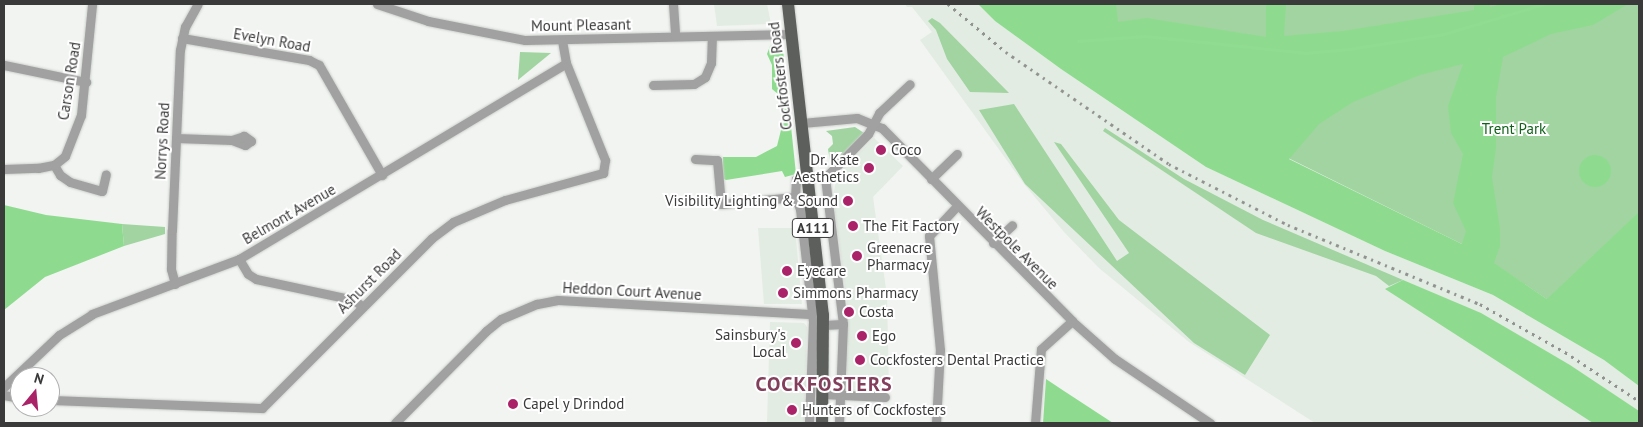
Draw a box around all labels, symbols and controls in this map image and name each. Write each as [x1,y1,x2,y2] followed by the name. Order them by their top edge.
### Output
[531,15,631,35] street label: Mount Pleasant
[764,21,796,131] street label: Cockfosters Road
[232,24,312,56] street label: Evelyn Road
[54,40,84,122] street label: Carson Road
[151,102,173,180] street label: Norrys Road
[1482,120,1546,138] park label: Trent Park
[891,141,922,159] place label: Coco
[875,144,887,156] marker: Coco
[793,150,859,185] place label: Dr. Kate Aesthetics
[863,162,875,174] marker: Dr. Kate Aesthetics
[239,180,339,248] street label: Belmont Avenue
[665,192,838,210] place label: Visibility Lighting & Sound
[842,195,854,207] marker: Visibility Lighting & Sound
[972,203,1062,293] street label: Westpole Avenue
[792,217,834,240] road number: A111
[863,217,959,235] place label: The Fit Factory
[847,220,859,232] marker: The Fit Factory
[867,238,931,273] place label: Greenacre Pharmacy
[333,245,405,317] street label: Ashurst Road
[851,250,863,262] marker: Greenacre Pharmacy
[797,262,846,280] place label: Eyecare
[781,265,793,277] marker: Eyecare
[562,278,702,304] street label: Heddon Court Avenue
[793,284,918,302] place label: Simmons Pharmacy
[777,287,789,299] marker: Simmons Pharmacy
[859,303,894,321] place label: Costa
[843,306,855,318] marker: Costa
[715,325,786,360] place label: Sainsbury's Local
[872,327,896,345] place label: Ego
[856,330,868,342] marker: Ego
[790,337,802,349] marker: Sainsbury's Local
[870,351,1044,369] place label: Cockfosters Dental Practice
[854,354,866,366] marker: Cockfosters Dental Practice
[10,367,60,417] north arrow
[32,369,46,389] text: N
[754,372,894,396] district label: COCKFOSTERS
[523,395,625,413] place label: Capel y Drindod
[507,398,519,410] marker: Capel y Drindod
[802,401,946,419] place label: Hunters of Cockfosters
[786,404,798,416] marker: Hunters of Cockfosters

